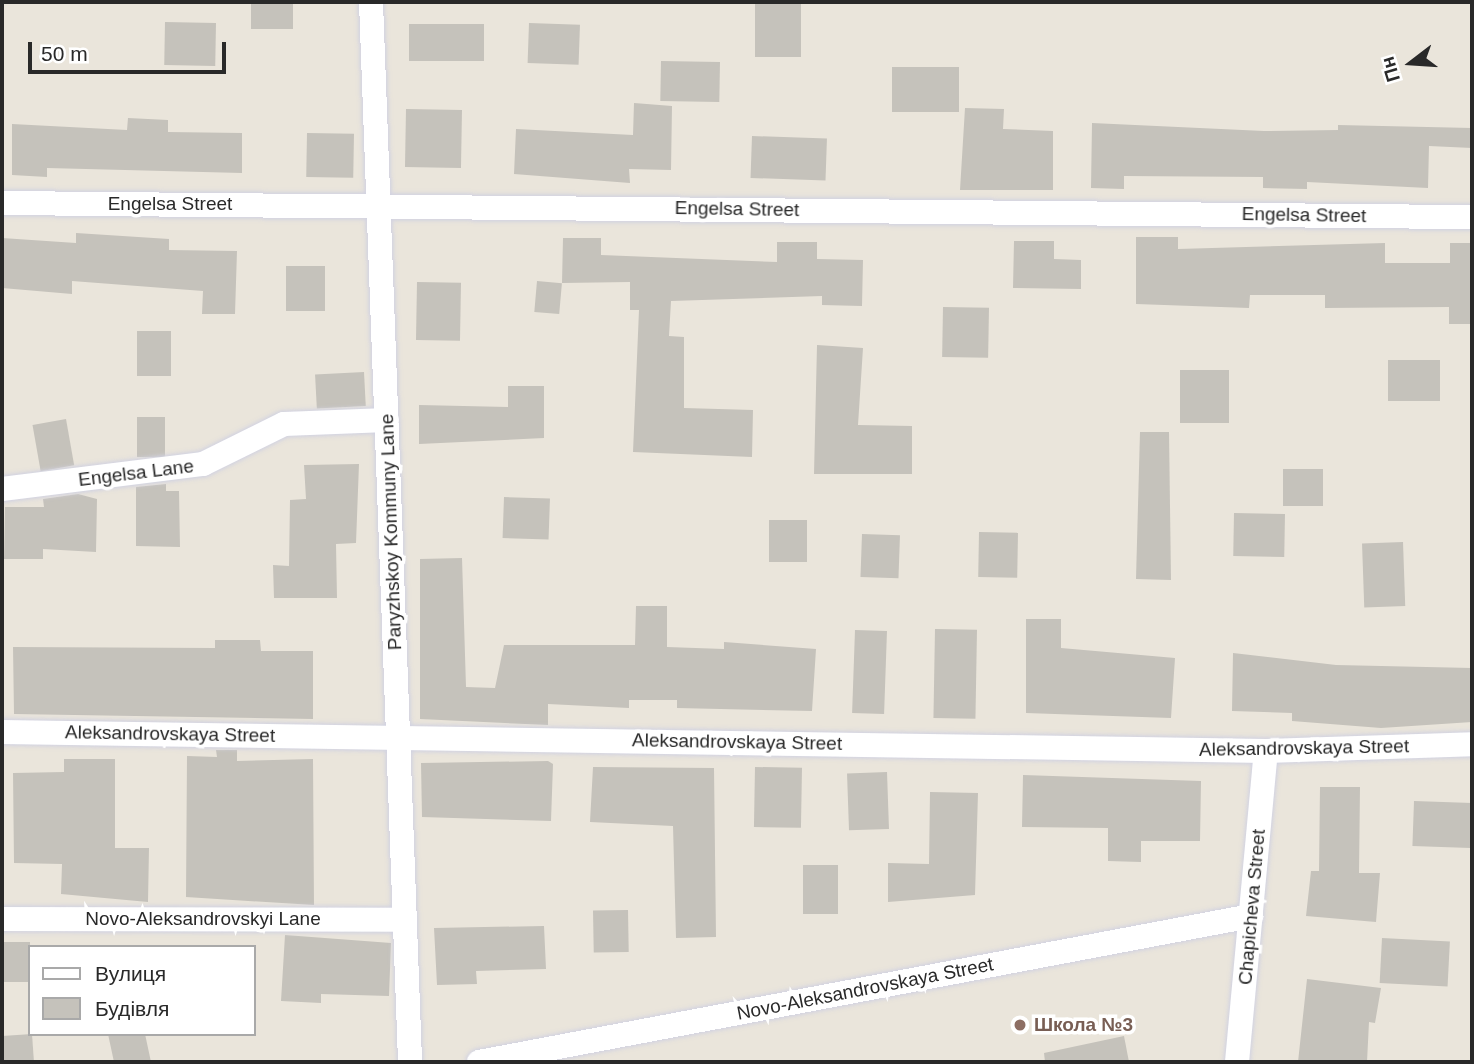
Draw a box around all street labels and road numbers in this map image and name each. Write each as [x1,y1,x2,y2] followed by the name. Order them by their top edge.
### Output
[108,193,232,215] street label: Engelsa Street
[674,197,800,221] street label: Engelsa Street
[1241,203,1367,227] street label: Engelsa Street
[375,413,407,651] street label: Paryzhskoy Kommuny Lane
[77,455,195,491] street label: Engelsa Lane
[65,721,275,747] street label: Aleksandrovskaya Street
[632,729,842,755] street label: Aleksandrovskaya Street
[1199,735,1409,761] street label: Aleksandrovskaya Street
[1234,828,1270,986] street label: Chapicheva Street
[85,908,321,930] street label: Novo-Aleksandrovskyi Lane
[735,953,995,1025] street label: Novo-Aleksandrovskaya Street

